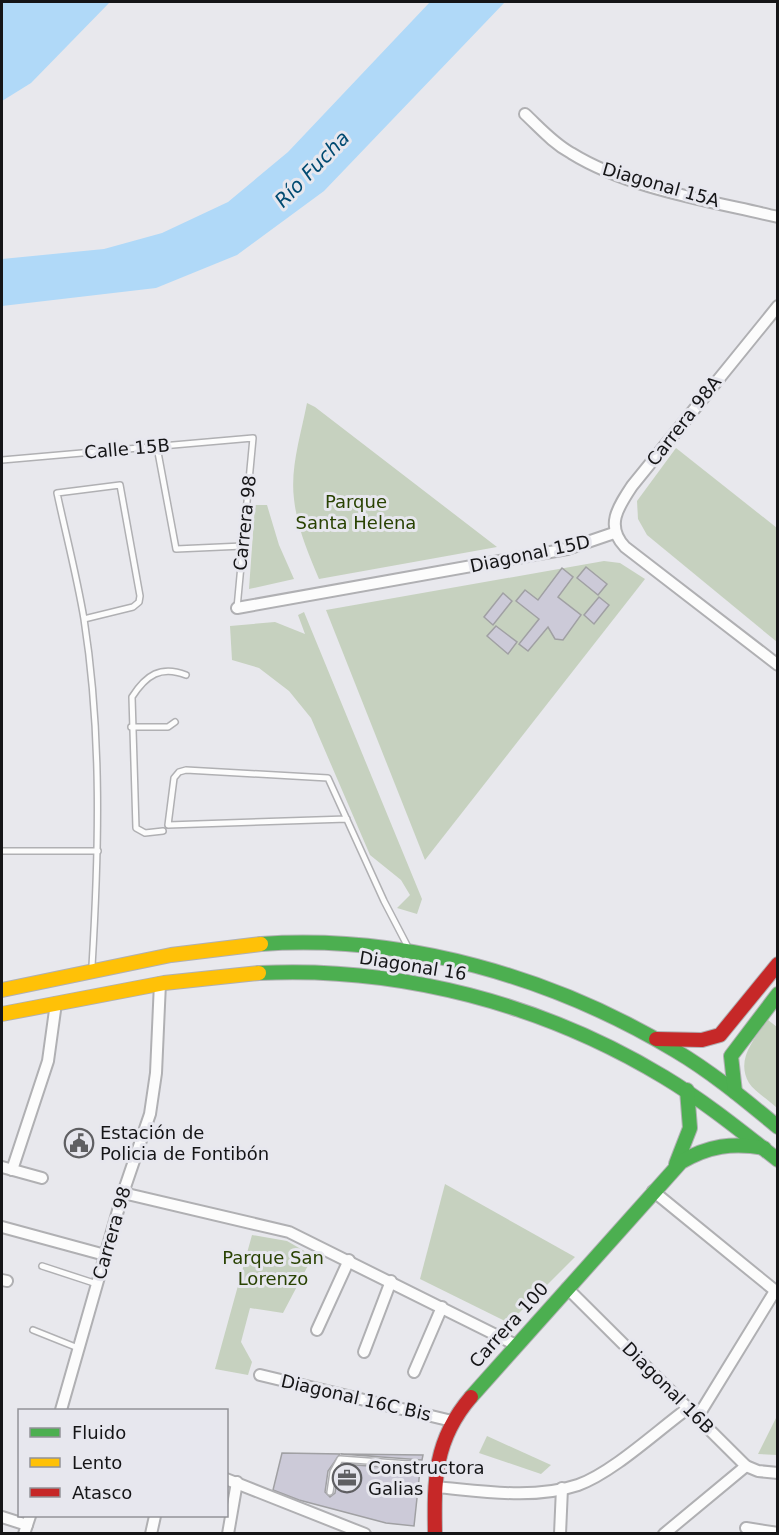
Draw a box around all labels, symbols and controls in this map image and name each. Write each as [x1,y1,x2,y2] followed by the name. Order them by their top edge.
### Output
[270,126,354,212] water label: Río Fucha
[600,158,723,211] street label: Diagonal 15A
[642,371,726,470] street label: Carrera 98A
[83,434,171,463] street label: Calle 15B
[229,474,260,572] street label: Carrera 98
[296,491,416,533] park label: Parque Santa Helena
[468,531,592,576] street label: Diagonal 15D
[358,947,468,984] street label: Diagonal 16
[100,1122,269,1164] place label: Estación de Policia de Fontibón
[63,1127,95,1159] public building icon: Estación de Policia de Fontibón
[88,1184,135,1282] street label: Carrera 98
[222,1247,324,1289] park label: Parque San Lorenzo
[465,1278,552,1372] street label: Carrera 100
[618,1338,718,1438] street label: Diagonal 16B
[279,1370,433,1425] street label: Diagonal 16C Bis
[18,1409,228,1517] legend
[72,1422,126,1443] text: Fluido
[72,1452,122,1473] text: Lento
[368,1457,485,1499] place label: Constructora Galias
[331,1462,363,1494] office icon: Constructora Galias
[72,1482,132,1503] text: Atasco

